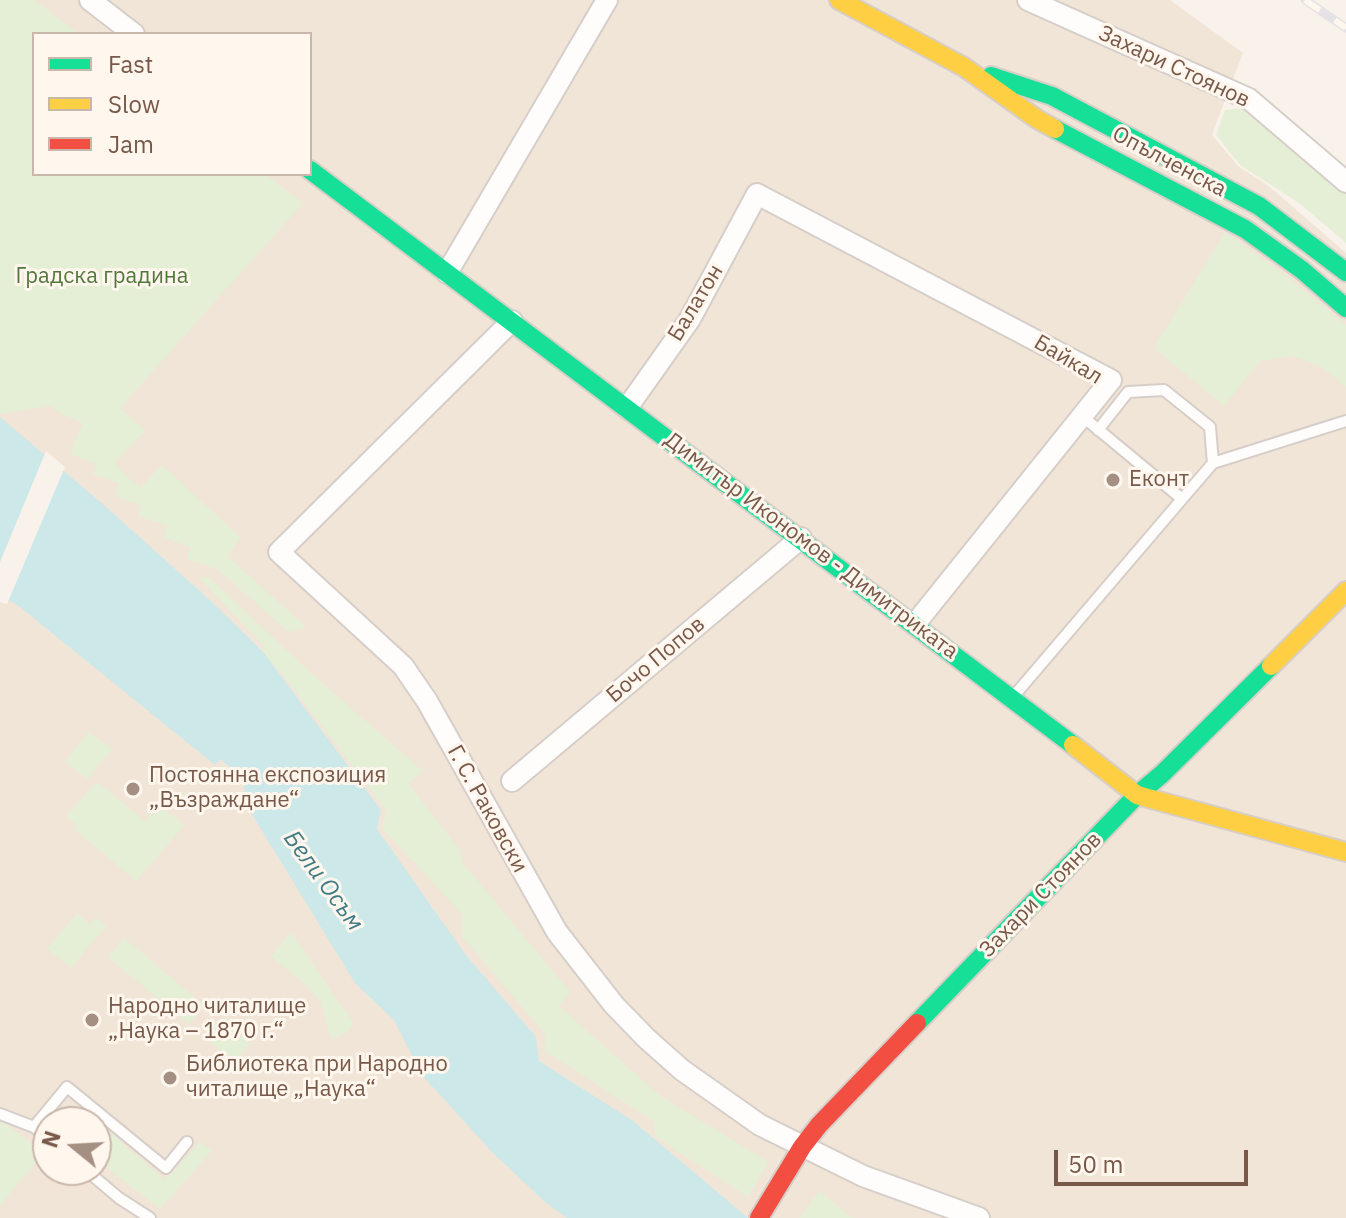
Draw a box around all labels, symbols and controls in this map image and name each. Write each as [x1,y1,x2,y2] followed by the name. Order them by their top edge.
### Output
[1094,20,1254,114] street label: Захари Стоянов
[32,32,312,176] legend
[108,48,153,80] text: Fast
[108,88,160,120] text: Slow
[1108,121,1230,203] street label: Опълченска
[108,128,154,160] text: Jam
[663,260,729,346] street label: Балатон
[15,264,189,290] park label: Градска градина
[1029,329,1107,391] street label: Байкал
[659,427,963,665] street label: Димитър Икономов - Димитриката
[1129,467,1189,493] place label: Еконт
[1104,471,1122,489] marker: Еконт
[601,611,711,709] street label: Бочо Попов
[441,741,533,877] street label: Г. С. Раковски
[149,763,386,814] place label: Постоянна експозиция „Възраждане“
[124,780,142,798] marker: Постоянна експозиция „Възраждане“
[277,825,369,937] water label: Бели Осъм
[975,827,1107,963] street label: Захари Стоянов
[108,994,306,1046] place label: Народно читалище „Наука – 1870 г.“
[83,1011,101,1029] marker: Народно читалище „Наука – 1870 г.“
[186,1052,448,1104] place label: Библиотека при Народно читалище „Наука“
[161,1069,179,1087] marker: Библиотека при Народно читалище „Наука“
[32,1106,112,1186] north arrow
[34,1127,67,1151] text: N
[1058,1134,1252,1184] scale bar
[1068,1148,1123,1180] text: 50 m

